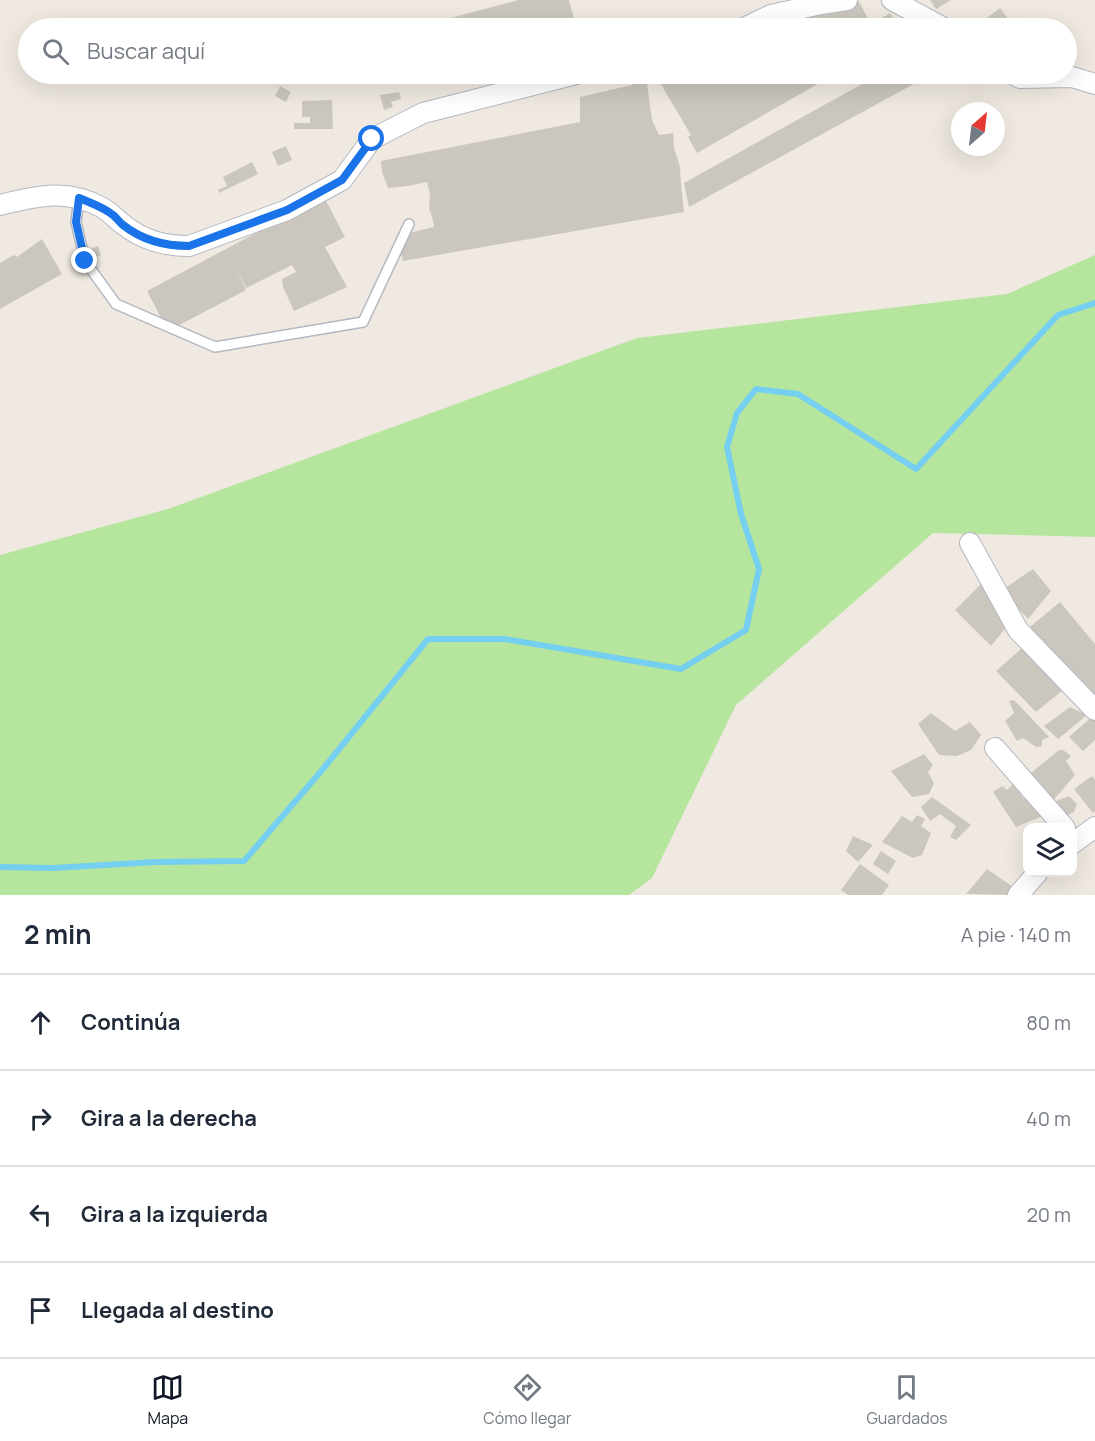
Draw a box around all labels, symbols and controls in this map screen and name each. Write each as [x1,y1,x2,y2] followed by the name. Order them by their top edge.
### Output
[18,18,1077,84] search box
[39,35,72,68] icon: search
[87,36,205,66] text: Buscar aquí
[951,102,1005,156] north arrow
[358,125,384,151] route start
[71,247,97,273] route end
[1023,823,1077,877] map controls
[1023,823,1077,877] button: layers
[24,916,92,952] text: 2 min
[961,921,1071,948] text: A pie · 140 m
[24,1006,57,1039] icon: ahead
[81,1007,181,1037] text: Continúa
[1026,1009,1071,1036] text: 80 m
[24,1102,57,1135] icon: right
[81,1103,257,1133] text: Gira a la derecha
[1026,1105,1071,1132] text: 40 m
[24,1198,57,1231] icon: left
[81,1199,268,1229] text: Gira a la izquierda
[1026,1201,1071,1228] text: 20 m
[24,1294,57,1327] icon: arrive
[81,1295,274,1325] text: Llegada al destino
[148,1371,188,1429] tab: Mapa
[483,1371,571,1429] tab: Cómo llegar
[867,1371,947,1429] tab: Guardados

